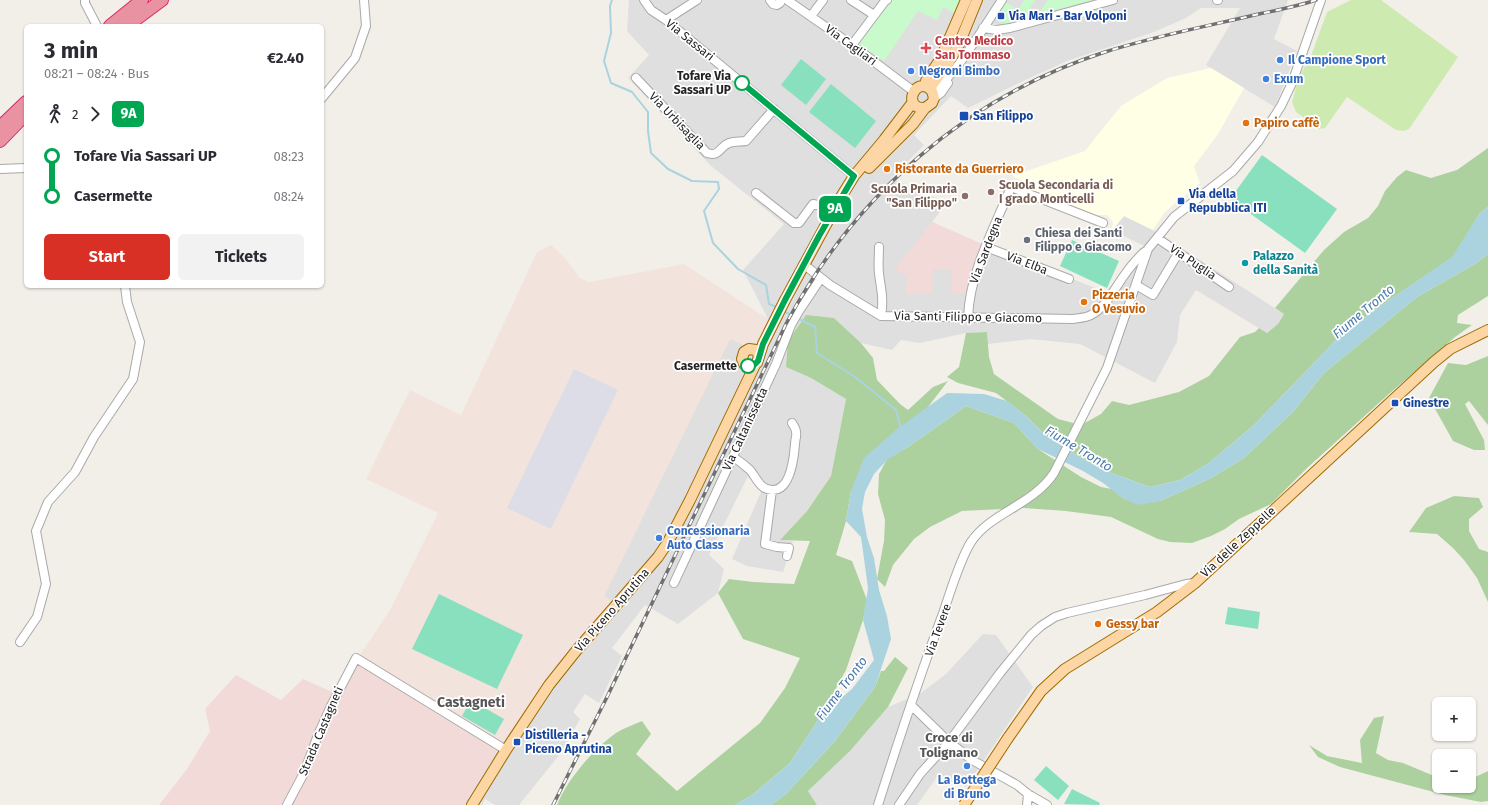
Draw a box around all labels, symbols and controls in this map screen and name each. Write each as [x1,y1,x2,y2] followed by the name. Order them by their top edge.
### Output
[1008,9,1127,23] place label: Via Mari - Bar Volponi
[996,11,1006,21] marker: Via Mari - Bar Volponi
[663,16,717,64] street label: Via Sassari
[822,22,880,68] street label: Via Cagliari
[935,34,1013,62] place label: Centro Medico San Tommaso
[44,37,98,64] text: 3 min
[920,42,932,54] marker: Centro Medico San Tommaso
[267,49,304,67] text: €2.40
[1288,53,1386,67] place label: Il Campione Sport
[1275,55,1285,65] marker: Il Campione Sport
[919,64,1000,78] place label: Negroni Bimbo
[44,66,149,81] text: 08:21 – 08:24 · Bus
[906,66,916,76] marker: Negroni Bimbo
[674,69,731,97] place label: Tofare Via Sassari UP
[1274,72,1303,86] place label: Exum
[1261,74,1271,84] marker: Exum
[734,75,750,91] marker: Tofare Via Sassari UP
[646,89,708,153] street label: Via Urbisaglia
[44,103,66,125] icon: walk
[84,103,106,125] icon: forward
[120,105,136,122] text: 9A
[72,107,78,122] text: 2
[973,109,1033,123] place label: San Filippo
[958,110,970,122] marker: San Filippo
[1254,116,1320,130] place label: Papiro caffè
[1241,118,1251,128] marker: Papiro caffè
[74,147,217,165] text: Tofare Via Sassari UP
[274,149,304,164] text: 08:23
[895,162,1024,176] place label: Ristorante da Guerriero
[882,164,892,174] marker: Ristorante da Guerriero
[999,178,1113,206] place label: Scuola Secondaria di I grado Monticelli
[871,182,957,210] place label: Scuola Primaria "San Filippo"
[74,187,153,205] text: Casermette
[986,187,996,197] marker: Scuola Secondaria di I grado Monticelli
[1188,187,1267,215] place label: Via della Repubblica ITI
[273,189,304,204] text: 08:24
[960,191,970,201] marker: Scuola Primaria "San Filippo"
[817,196,853,222] line badge: 9A
[1176,196,1186,206] marker: Via della Repubblica ITI
[827,200,843,217] text: 9A
[967,215,1005,285] street label: Via Sardegna
[1035,226,1132,254] place label: Chiesa dei Santi Filippo e Giacomo
[44,234,170,280] button: Start
[178,234,304,280] button: Tickets
[1022,235,1032,245] marker: Chiesa dei Santi Filippo e Giacomo
[1167,241,1219,283] street label: Via Puglia
[1004,249,1050,277] street label: Via Elba
[1253,249,1319,277] place label: Palazzo della Sanità
[1240,258,1250,268] marker: Palazzo della Sanità
[1329,281,1397,341] water label: Fiume Tronto
[1092,288,1146,316] place label: Pizzeria O Vesuvio
[1079,297,1089,307] marker: Pizzeria O Vesuvio
[894,309,1042,325] street label: Via Santi Filippo e Giacomo
[740,358,756,374] marker: Casermette
[674,359,737,373] place label: Casermette
[720,385,770,473] street label: Via Caltanissetta
[1403,396,1450,410] place label: Ginestre
[1390,398,1400,408] marker: Ginestre
[1042,422,1115,474] water label: Fiume Tronto
[1198,504,1278,580] street label: Via delle Zeppelle
[666,524,750,552] place label: Concessionaria Auto Class
[654,533,664,543] marker: Concessionaria Auto Class
[572,565,652,655] street label: Via Piceno Aprutina
[922,602,954,658] street label: Via Tevere
[1106,617,1159,631] place label: Gessy bar
[1093,619,1103,629] marker: Gessy bar
[813,654,870,723] water label: Fiume Tronto
[296,684,346,778] street label: Strada Castagneti
[437,694,505,711] district label: Castagneti
[1432,697,1476,793] map controls
[1432,697,1476,741] button: +
[525,728,612,756] place label: Distilleria - Piceno Aprutina
[920,730,979,760] district label: Croce di Tolignano
[512,737,522,747] marker: Distilleria - Piceno Aprutina
[1432,749,1476,793] button: −
[962,761,972,771] marker: La Bottega di Bruno
[938,773,997,801] place label: La Bottega di Bruno

